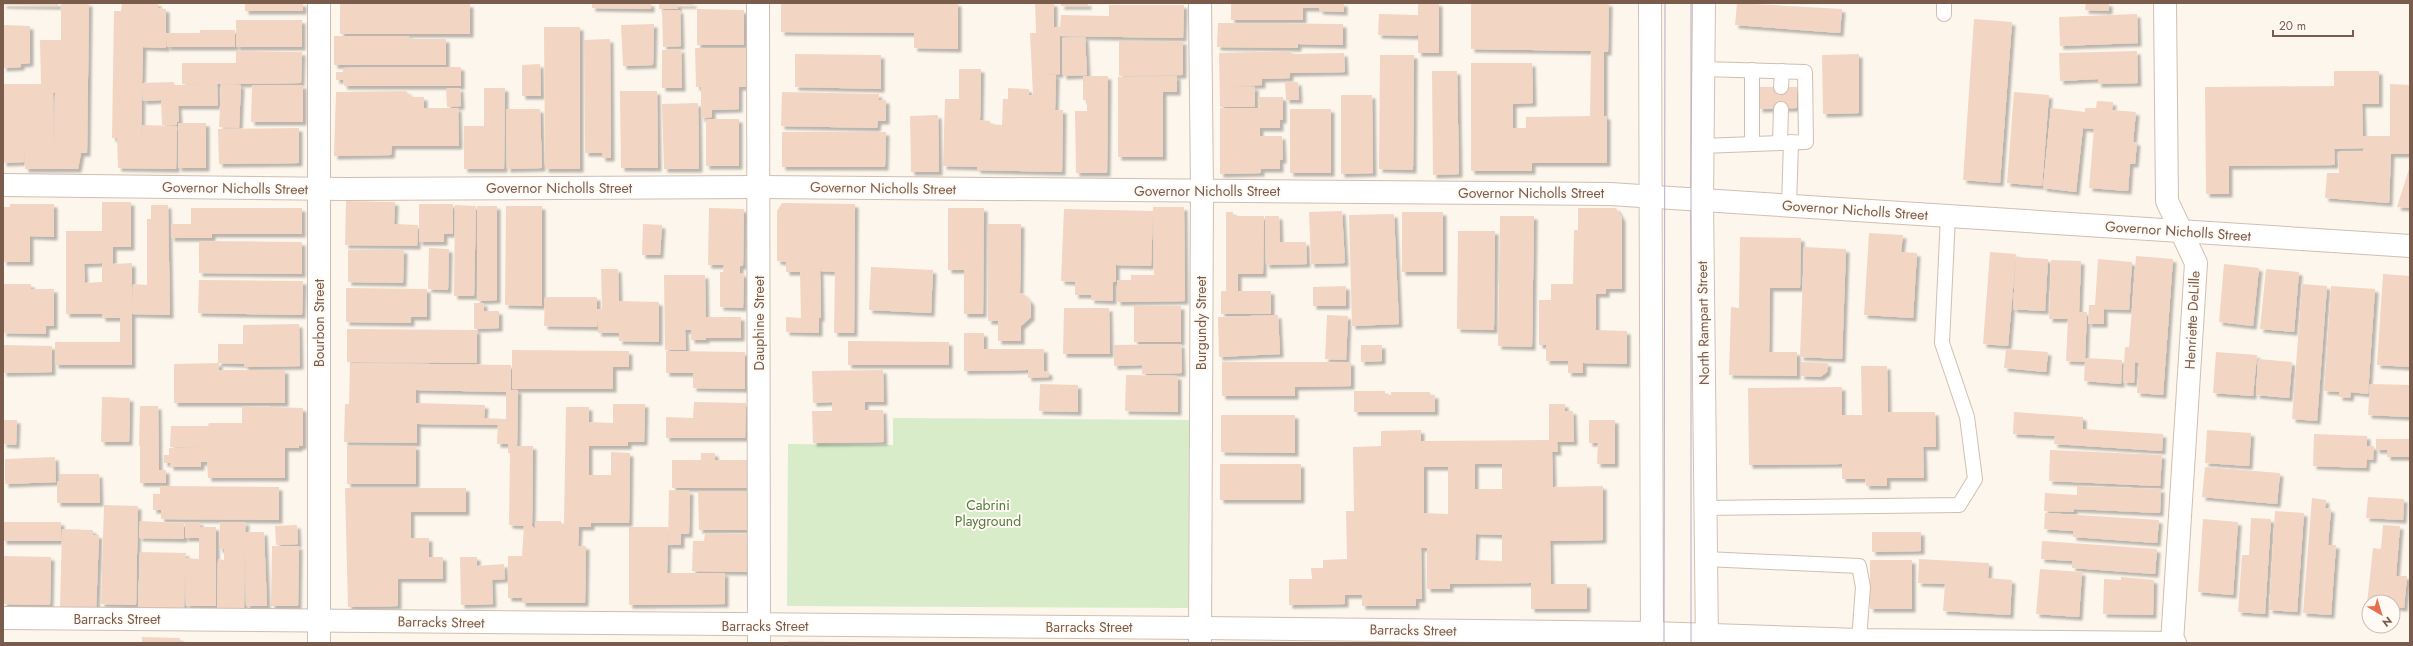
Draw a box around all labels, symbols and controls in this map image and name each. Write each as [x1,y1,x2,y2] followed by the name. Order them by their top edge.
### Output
[2273,12,2353,38] scale bar
[2279,17,2306,35] text: 20 m
[162,177,309,199] street label: Governor Nicholls Street
[810,177,957,199] street label: Governor Nicholls Street
[486,178,633,198] street label: Governor Nicholls Street
[1134,181,1281,201] street label: Governor Nicholls Street
[1458,183,1605,203] street label: Governor Nicholls Street
[1781,195,1929,225] street label: Governor Nicholls Street
[2104,216,2252,246] street label: Governor Nicholls Street
[1692,260,1714,385] street label: North Rampart Street
[2179,270,2205,370] street label: Henriette DeLille
[749,275,769,370] street label: Dauphine Street
[1191,275,1211,370] street label: Burgundy Street
[309,278,329,367] street label: Bourbon Street
[955,495,1021,531] park label: Cabrini Playground
[2361,594,2401,634] north arrow
[74,609,161,629] street label: Barracks Street
[397,611,485,633] street label: Barracks Street
[2379,613,2396,631] text: N
[722,616,809,636] street label: Barracks Street
[1046,617,1133,637] street label: Barracks Street
[1369,619,1457,641] street label: Barracks Street

